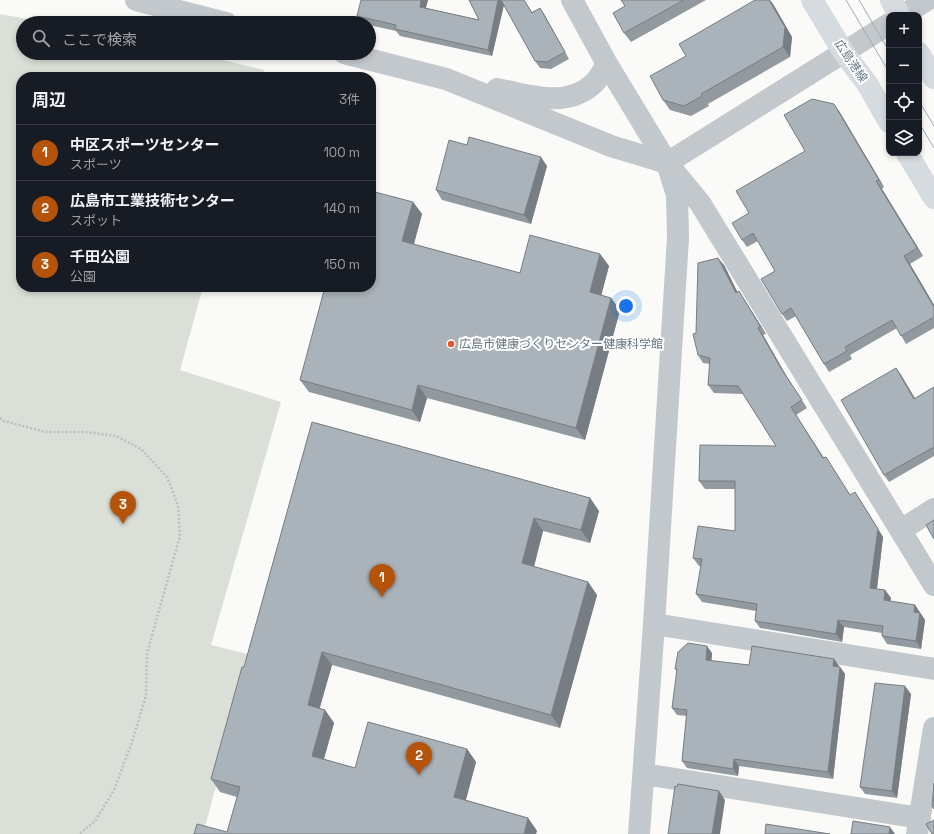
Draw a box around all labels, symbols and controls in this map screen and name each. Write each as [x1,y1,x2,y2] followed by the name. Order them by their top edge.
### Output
[886,12,922,156] map controls
[886,12,922,48] button: +
[16,16,376,60] search box
[30,27,52,49] icon: search
[62,30,137,49] text: ここで検索
[831,37,871,85] street label: 広島港線
[886,48,922,84] button: −
[886,84,922,120] button: locate
[32,89,66,111] text: 周辺
[339,91,360,108] text: 3件
[886,120,922,156] button: layers
[70,135,220,154] text: 中区スポーツセンター
[42,144,48,161] text: 1
[323,144,360,161] text: 100 m
[70,156,122,173] text: スポーツ
[70,191,235,210] text: 広島市工業技術センター
[41,200,49,217] text: 2
[324,200,360,217] text: 140 m
[70,212,122,229] text: スポット
[70,247,130,266] text: 千田公園
[41,256,49,273] text: 3
[324,256,360,273] text: 150 m
[70,268,96,285] text: 公園
[616,296,636,316] your location
[459,336,663,352] place label: 広島市健康づくりセンター健康科学館
[446,339,456,349] marker: 広島市健康づくりセンター健康科学館
[110,491,136,524] pin: 3
[369,564,395,597] pin: 1
[406,742,432,775] pin: 2

